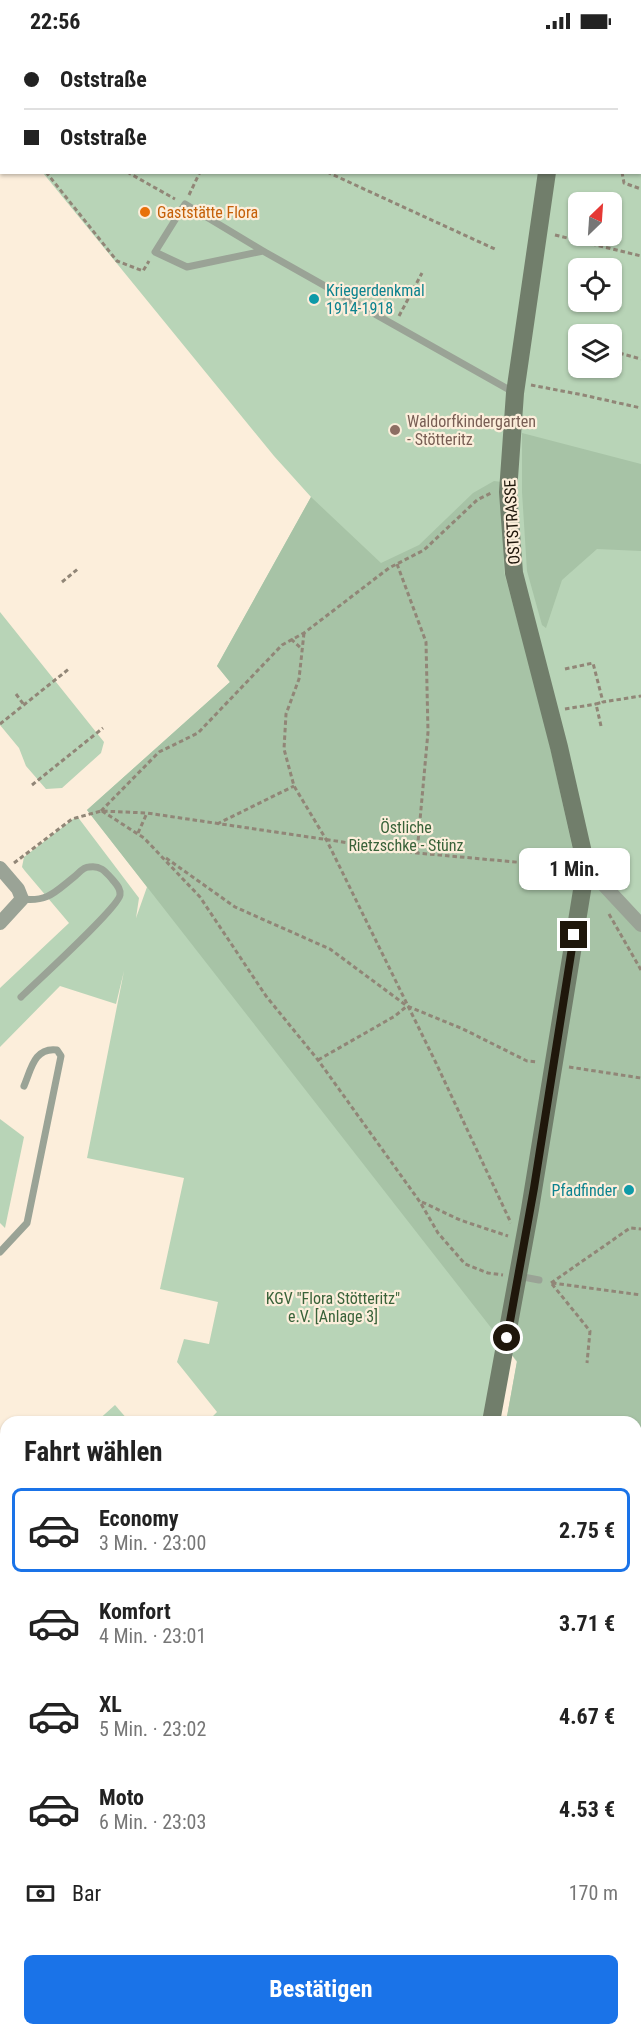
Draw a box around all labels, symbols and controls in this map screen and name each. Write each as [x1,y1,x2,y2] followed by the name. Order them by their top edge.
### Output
[30,9,81,34] text: 22:56
[60,67,147,92] text: Oststraße
[60,125,147,150] text: Oststraße
[568,192,622,246] north arrow
[568,192,622,378] map controls
[157,203,258,222] place label: Gaststätte Flora
[138,205,152,219] marker: Gaststätte Flora
[568,258,622,312] button: locate
[326,281,425,318] place label: Kriegerdenkmal 1914-1918
[307,292,321,306] marker: Kriegerdenkmal 1914-1918
[568,324,622,378] button: layers
[407,412,536,449] place label: Waldorfkindergarten - Stötteritz
[388,423,402,437] marker: Waldorfkindergarten - Stötteritz
[500,479,524,565] street label: OSTSTRASSE
[348,818,464,855] park label: Östliche Rietzschke - Stünz
[518,848,630,890] callout: 1 Min.
[549,857,600,881] text: 1 Min.
[560,921,587,948] route end
[552,1181,617,1200] place label: Pfadfinder
[622,1183,636,1197] marker: Pfadfinder
[266,1289,400,1326] park label: KGV "Flora Stötteritz" e.V. [Anlage 3]
[493,1324,520,1351] route start
[24,1436,163,1468] text: Fahrt wählen
[27,1503,81,1557] icon: car
[99,1506,179,1531] text: Economy
[559,1518,615,1543] text: 2.75 €
[99,1531,206,1555] text: 3 Min. · 23:00
[27,1596,81,1650] icon: car
[99,1599,171,1624] text: Komfort
[559,1611,615,1636] text: 3.71 €
[99,1624,206,1648] text: 4 Min. · 23:01
[27,1689,81,1743] icon: car
[99,1692,122,1717] text: XL
[559,1704,615,1729] text: 4.67 €
[99,1717,206,1741] text: 5 Min. · 23:02
[27,1782,81,1836] icon: car
[99,1785,144,1810] text: Moto
[559,1797,615,1822] text: 4.53 €
[99,1810,206,1834] text: 6 Min. · 23:03
[24,1877,57,1910] icon: cash
[72,1881,101,1906] text: Bar
[569,1881,618,1905] text: 170 m
[24,1955,618,2024] button: Bestätigen

